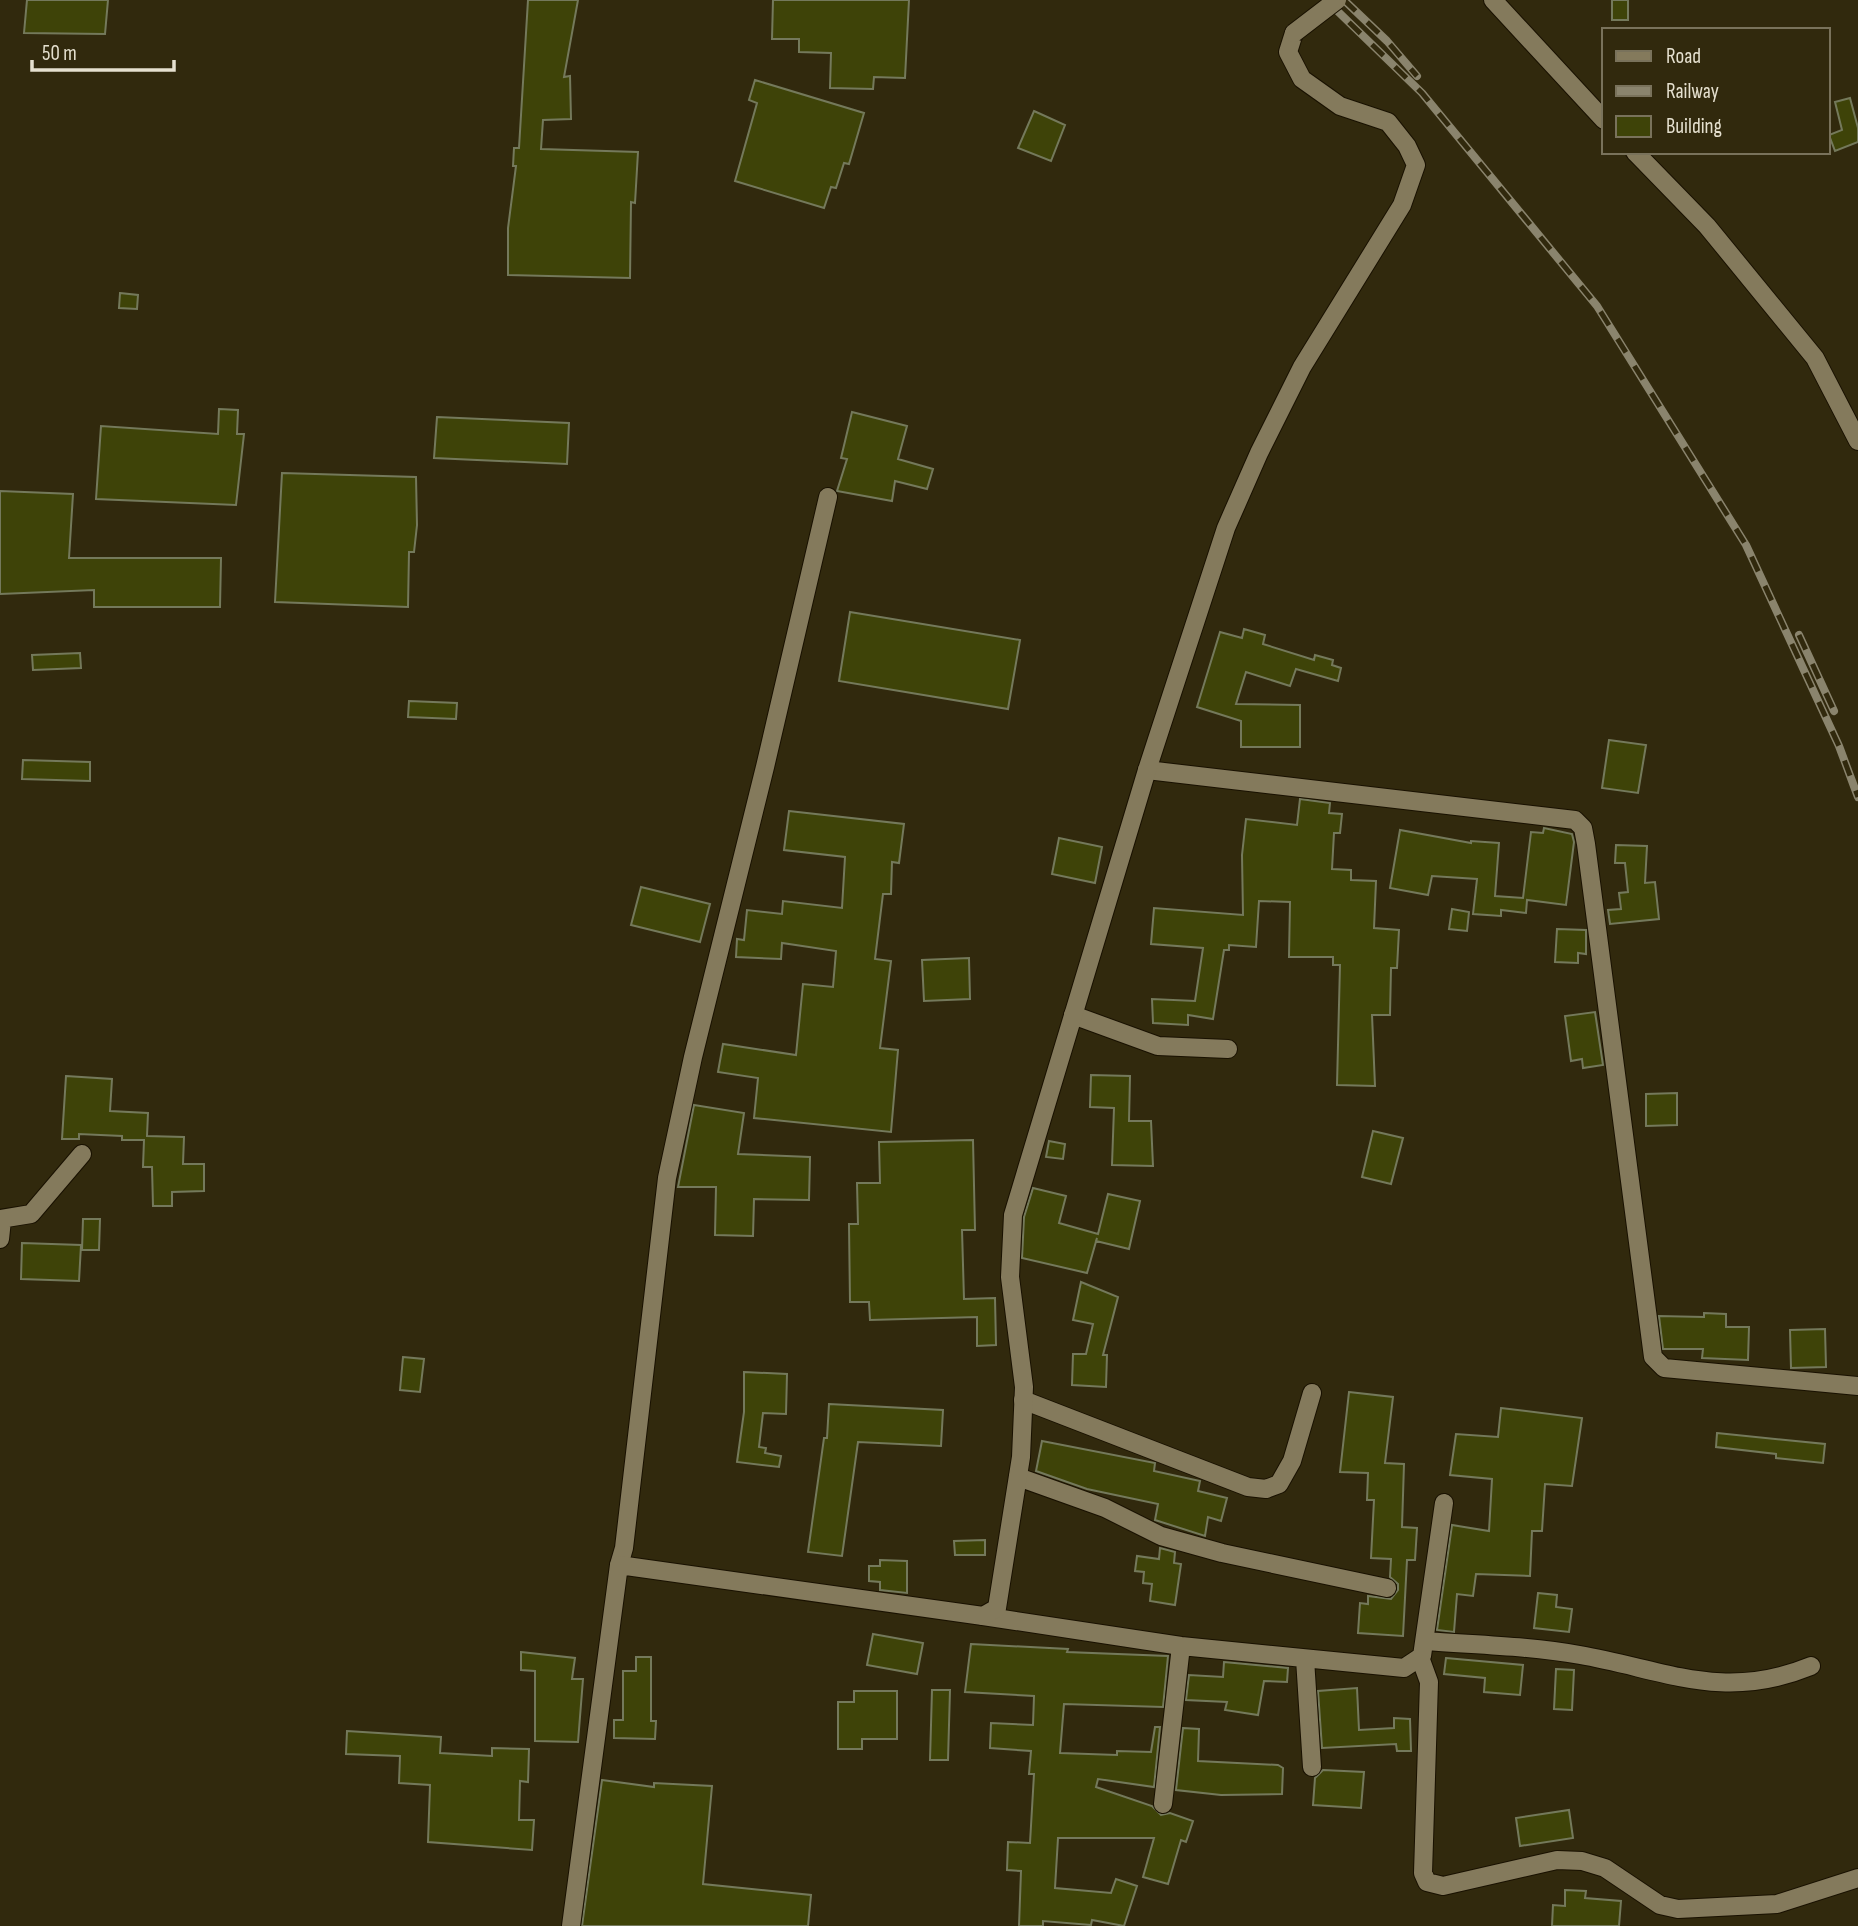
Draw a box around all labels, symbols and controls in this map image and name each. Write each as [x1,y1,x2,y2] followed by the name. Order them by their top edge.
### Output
[32,28,173,72] scale bar
[1602,28,1830,154] legend
[42,41,77,66] text: 50 m
[1666,44,1701,69] text: Road
[1666,79,1719,104] text: Railway
[1666,114,1722,139] text: Building

